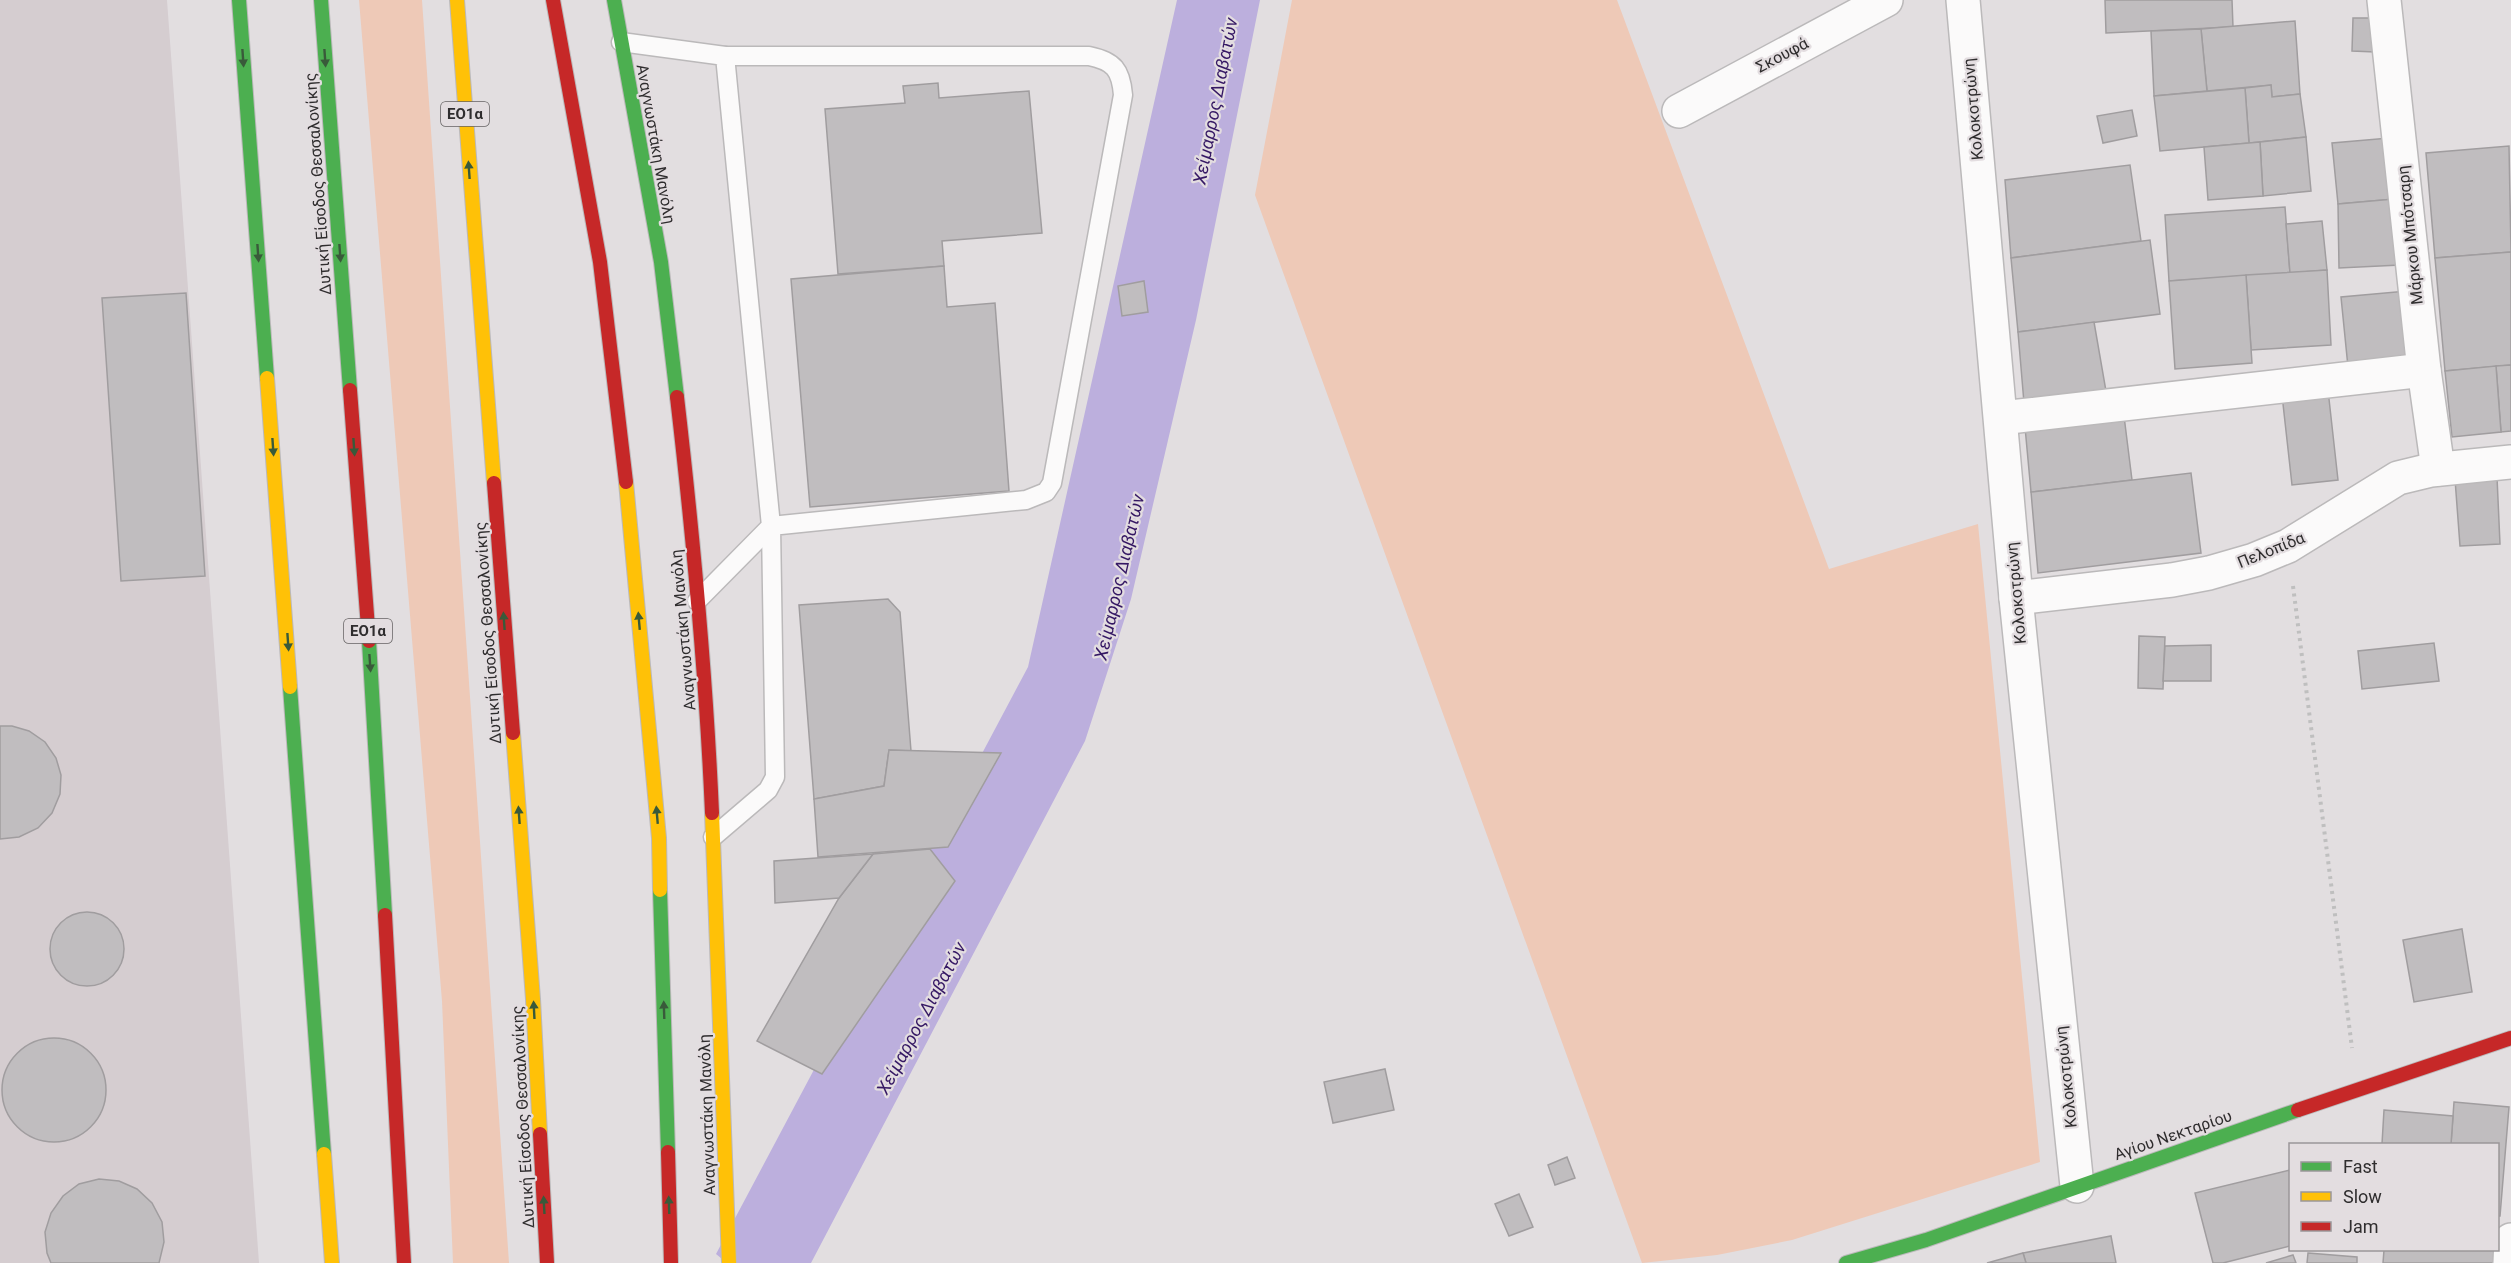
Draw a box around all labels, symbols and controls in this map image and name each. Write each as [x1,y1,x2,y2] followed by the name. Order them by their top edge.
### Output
[1188,15,1242,187] water label: Χείμαρρος Διαβατών
[1753,33,1811,77] street label: Σκουφά
[238,49,248,68] one-way arrow
[320,49,330,68] one-way arrow
[1959,57,1987,161] street label: Κολοκοτρώνη
[633,63,679,225] street label: Αναγνωστάκη Μανόλη
[301,72,335,296] street label: Δυτική Είσοδος Θεσσαλονίκης
[441,102,489,126] road number: ΕΟ1α
[464,160,474,179] one-way arrow
[2393,165,2427,305] street label: Μάρκου Μπότσαρη
[253,243,263,262] one-way arrow
[335,243,344,262] one-way arrow
[268,438,278,457] one-way arrow
[349,438,359,457] one-way arrow
[1090,492,1148,663] water label: Χείμαρρος Διαβατών
[471,521,505,745] street label: Δυτική Είσοδος Θεσσαλονίκης
[2235,528,2307,572] street label: Πελοπίδα
[2002,541,2030,645] street label: Κολοκοτρώνη
[666,549,700,711] street label: Αναγνωστάκη Μανόλη
[499,611,509,630] one-way arrow
[635,611,644,630] one-way arrow
[344,619,392,643] road number: ΕΟ1α
[283,632,293,651] one-way arrow
[365,653,375,672] one-way arrow
[652,805,662,824] one-way arrow
[514,806,524,825] one-way arrow
[872,938,970,1099] water label: Χείμαρρος Διαβατών
[529,1000,538,1019] one-way arrow
[659,1000,668,1019] one-way arrow
[508,1005,538,1229] street label: Δυτική Είσοδος Θεσσαλονίκης
[2051,1025,2081,1129] street label: Κολοκοτρώνη
[695,1034,719,1196] street label: Αναγνωστάκη Μανόλη
[2112,1106,2234,1164] street label: Αγίου Νεκταρίου
[2289,1143,2499,1251] legend
[2343,1156,2378,1177] text: Fast
[2343,1186,2382,1207] text: Slow
[540,1195,549,1214] one-way arrow
[665,1195,674,1214] one-way arrow
[2343,1216,2379,1237] text: Jam

